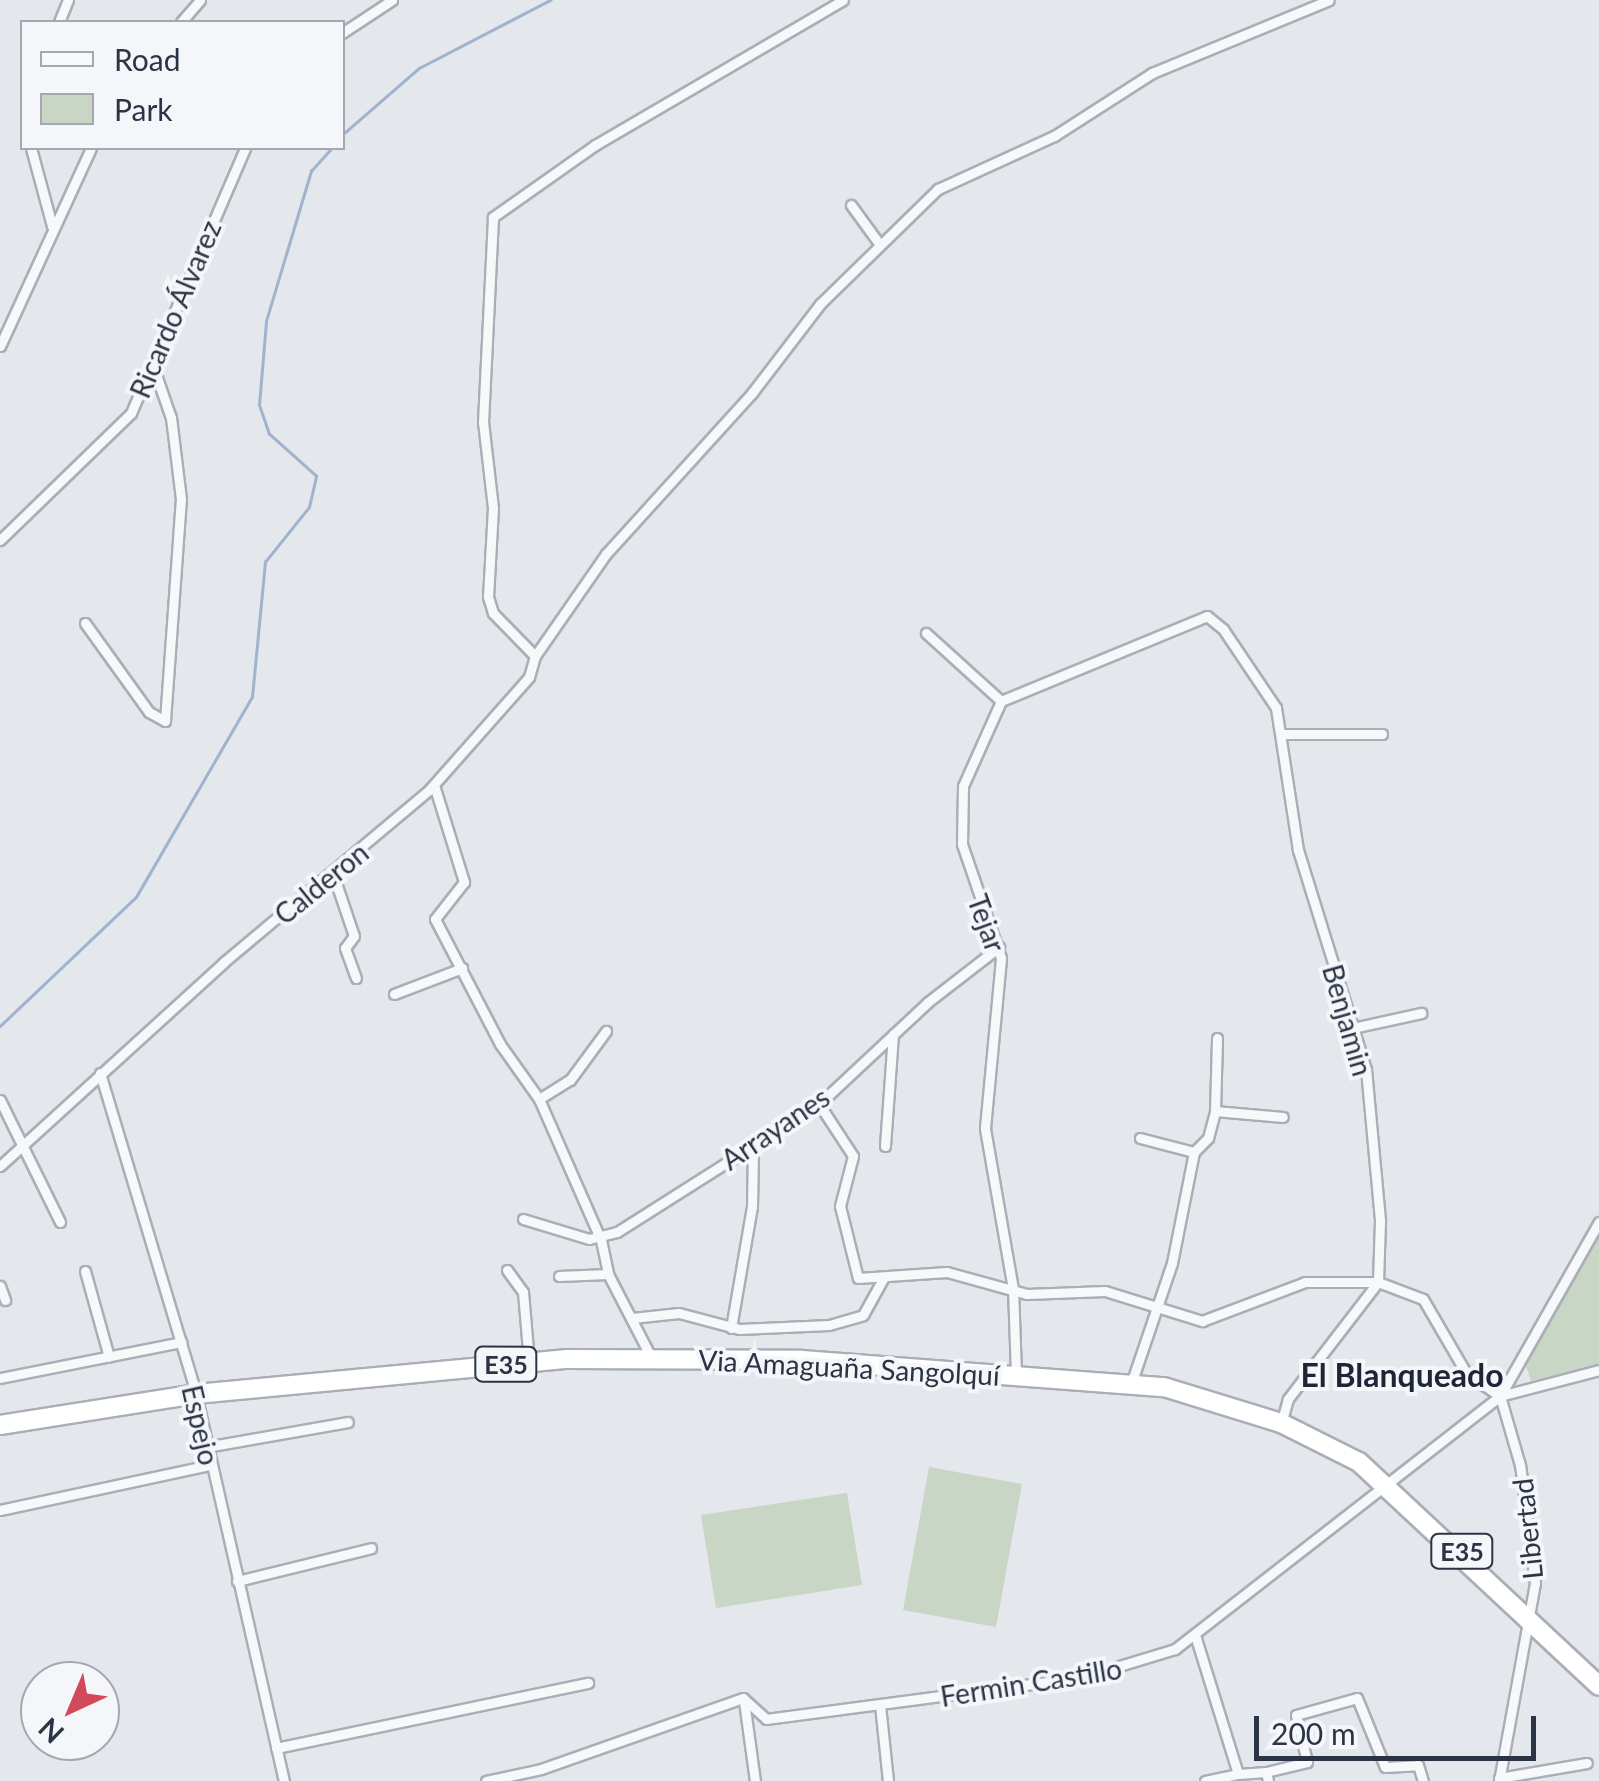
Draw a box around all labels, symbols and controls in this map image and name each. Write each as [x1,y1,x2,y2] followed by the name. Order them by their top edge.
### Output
[20,20,345,150] legend
[114,41,181,77] text: Road
[114,91,173,127] text: Park
[122,215,228,403] street label: Ricardo Álvarez
[267,835,375,931] street label: Calderon
[961,890,1013,956] street label: Tejar
[1316,960,1380,1080] street label: Benjamin
[715,1080,835,1176] street label: Arrayanes
[697,1342,1001,1392] street label: Via Amaguaña Sangolquí
[474,1344,538,1384] road number: E35
[1300,1356,1504,1394] district label: El Blanqueado
[176,1382,226,1468] street label: Espejo
[1505,1477,1549,1581] street label: Libertad
[1430,1531,1494,1571] road number: E35
[938,1651,1124,1713] street label: Fermin Castillo
[20,1661,120,1761] north arrow
[1259,1696,1542,1758] scale bar
[31,1711,70,1751] text: N
[1271,1715,1356,1751] text: 200 m

